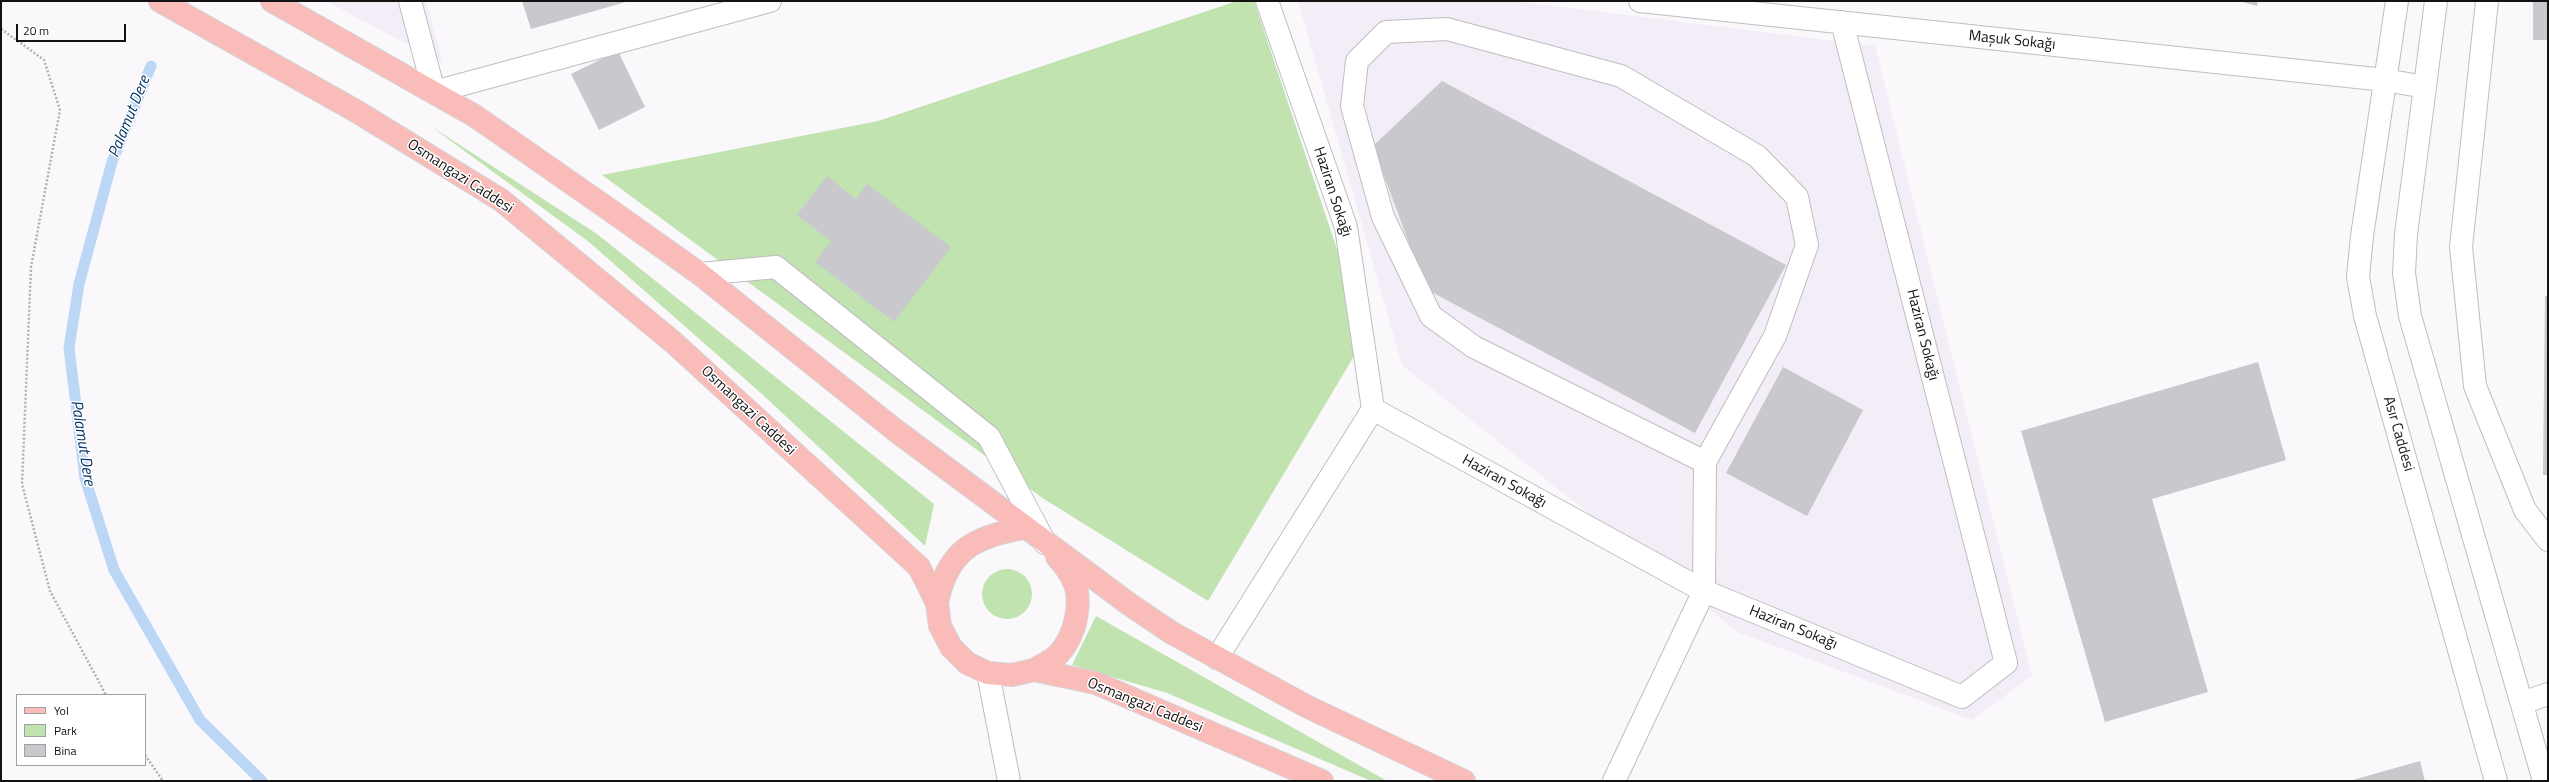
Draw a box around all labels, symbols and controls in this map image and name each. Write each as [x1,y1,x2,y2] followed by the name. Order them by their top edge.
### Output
[18,16,128,42] scale bar
[23,21,49,40] text: 20 m
[1968,27,2056,55] street label: Maşuk Sokağı
[105,73,155,161] water label: Palamut Dere
[404,136,516,218] street label: Osmangazi Caddesi
[1309,145,1355,239] street label: Haziran Sokağı
[1902,287,1942,383] street label: Haziran Sokağı
[697,362,799,460] street label: Osmangazi Caddesi
[2379,394,2417,474] street label: Asır Caddesi
[66,399,98,487] water label: Palamut Dere
[1459,451,1549,513] street label: Haziran Sokağı
[1746,602,1840,654] street label: Haziran Sokağı
[1085,675,1205,737] street label: Osmangazi Caddesi
[16,694,146,766] legend
[54,701,69,720] text: Yol
[54,721,77,740] text: Park
[54,741,76,760] text: Bina

